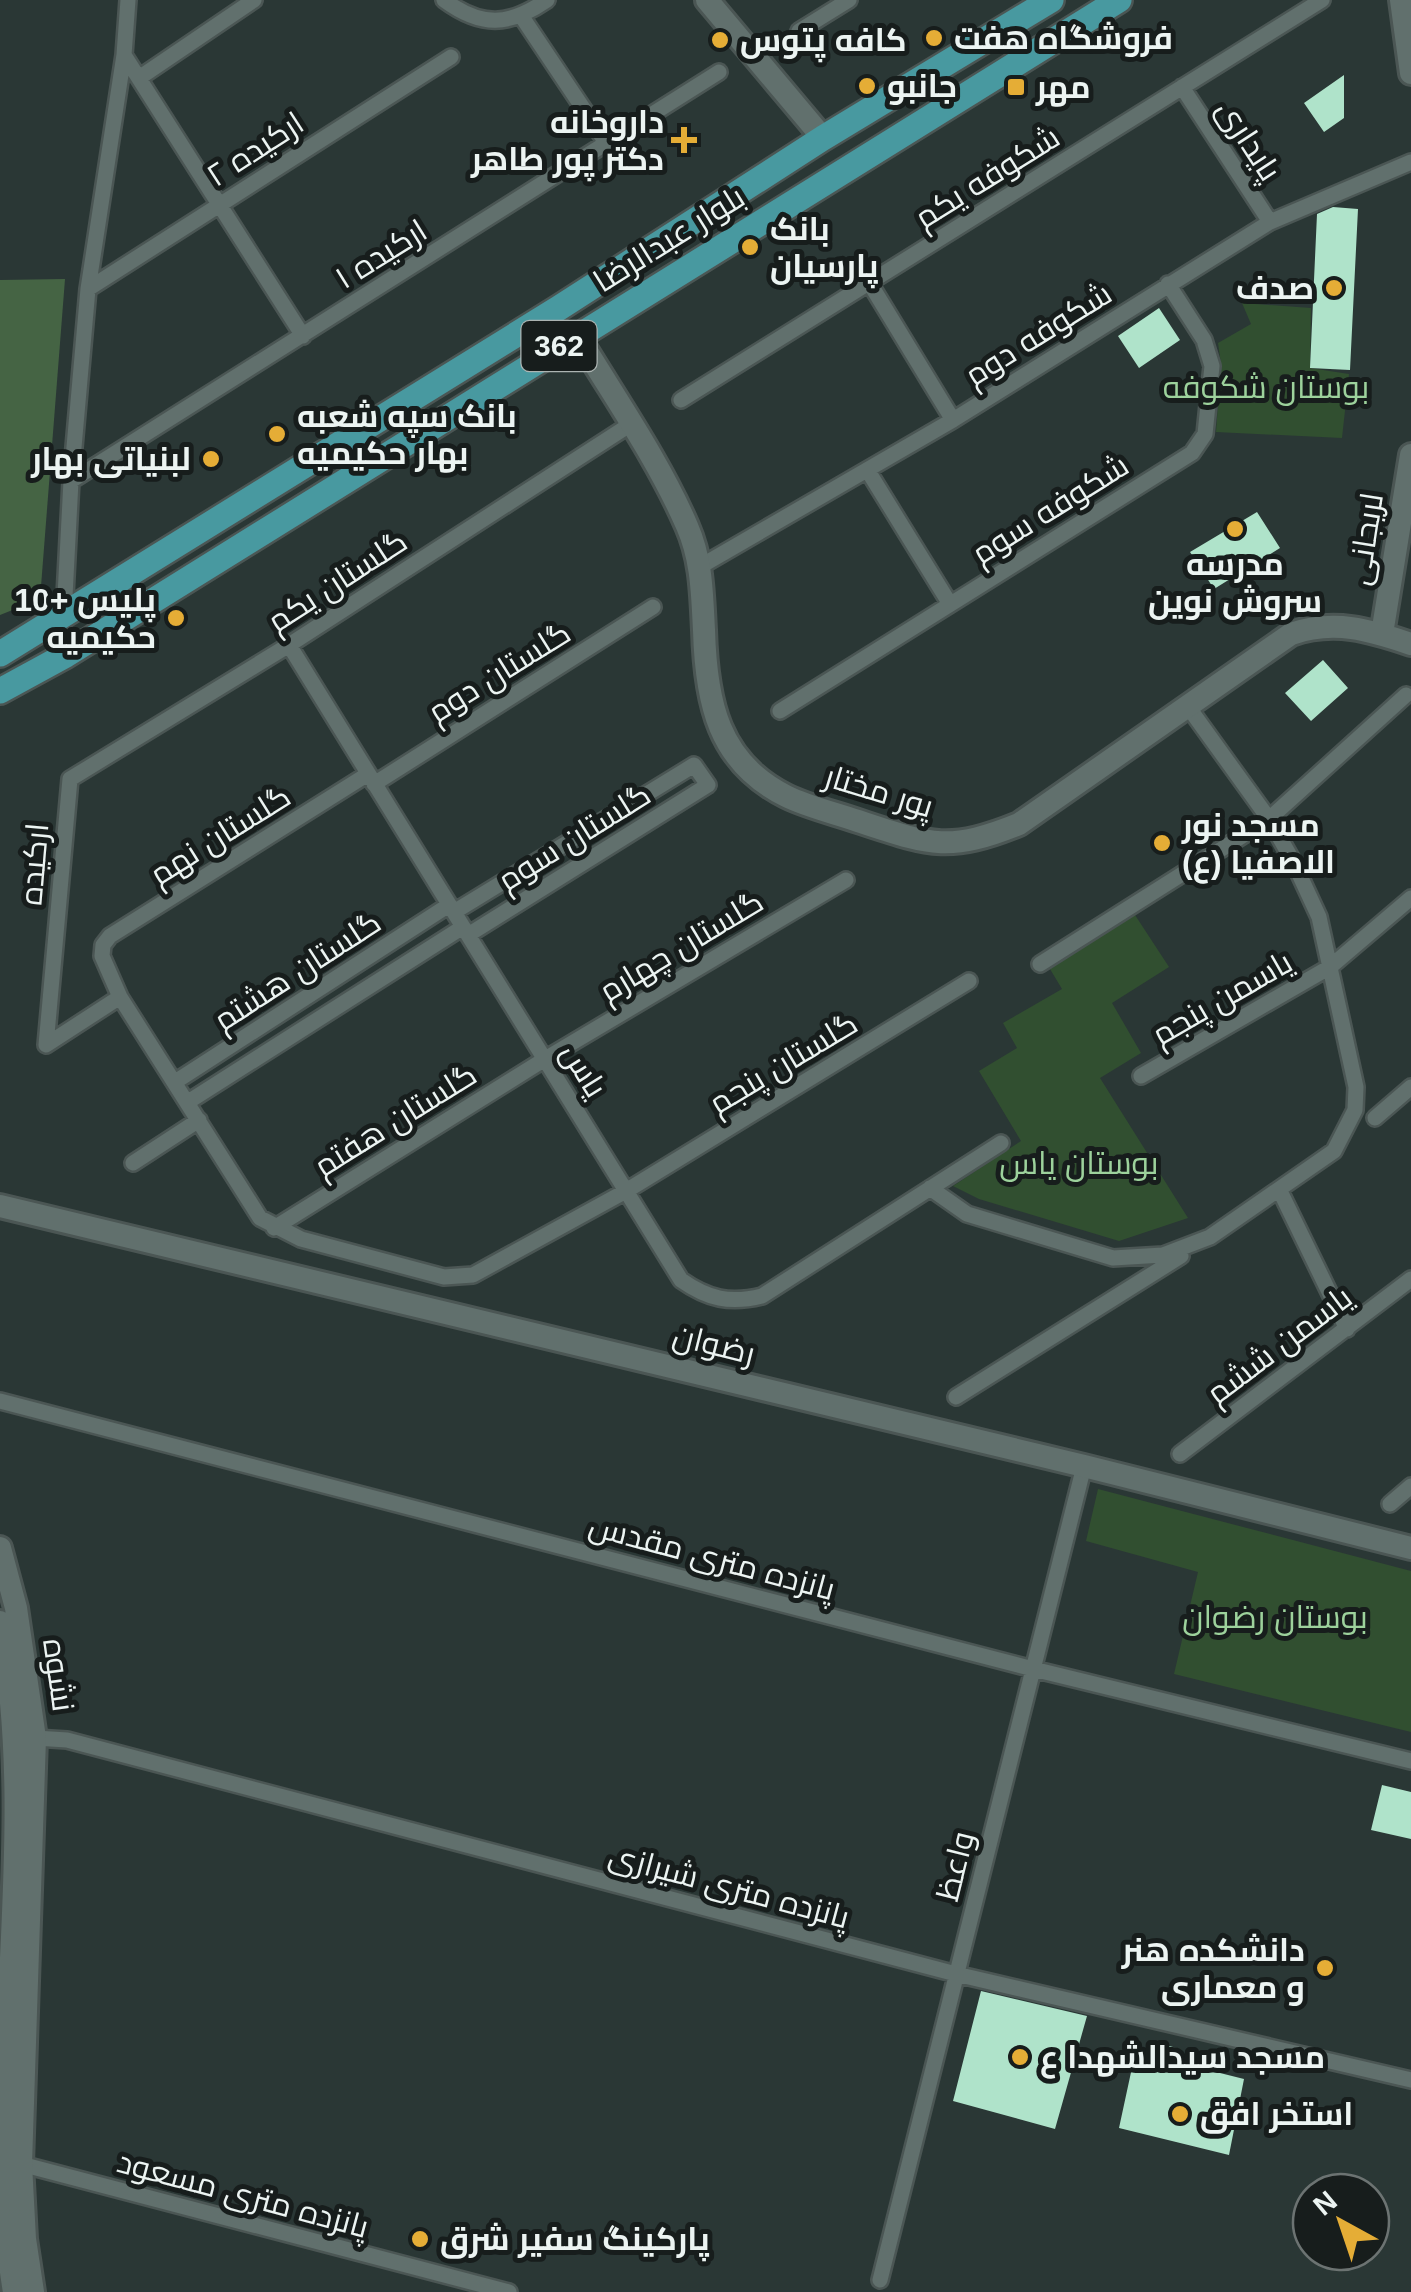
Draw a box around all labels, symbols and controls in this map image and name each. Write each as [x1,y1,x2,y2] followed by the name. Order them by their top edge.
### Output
[954,20,1173,57] place label: فروشگاه هفت
[740,22,907,63] place label: کافه پتوس
[923,27,945,49] marker: فروشگاه هفت
[709,29,731,51] marker: کافه پتوس
[887,68,957,105] place label: جانبو
[1035,69,1091,107] place label: مهر
[856,75,878,97] marker: جانبو
[1005,76,1027,98] marker: مهر
[1207,93,1289,189] street label: پایداری
[200,104,310,194] street label: ارکیده ۲
[470,104,664,182] place label: داروخانه دکتر پور طاهر
[908,118,1068,239] street label: شکوفه یکم
[673,129,695,151] marker: داروخانه دکتر پور طاهر
[587,178,751,300] street label: بلوار عبدالرضا
[770,211,879,289] place label: بانک پارسیان
[329,212,433,296] street label: ارکیده ۱
[739,236,761,258] marker: بانک پارسیان
[1236,270,1314,306] place label: صدف
[958,275,1120,397] street label: شکوفه دوم
[1323,277,1345,299] marker: صدف
[522,321,596,371] road number: 362
[1163,369,1369,406] park label: بوستان شکوفه
[297,398,517,473] place label: بانک سپه شعبه بهار حکیمیه
[266,423,288,445] marker: بانک سپه شعبه بهار حکیمیه
[30,441,191,479] place label: لبنیاتی بهار
[965,447,1137,575] street label: شکوفه سوم
[200,448,222,470] marker: لبنیاتی بهار
[1340,490,1391,588] street label: لریجانی
[1224,518,1246,540] marker: مدرسه سروش نوین
[261,523,416,643] street label: گلستان یکم
[1148,546,1322,620] place label: مدرسه سروش نوین
[14,582,156,655] place label: پلیس +10 حکیمیه
[165,607,187,629] marker: پلیس +10 حکیمیه
[421,614,579,733] street label: گلستان دوم
[818,757,938,828] street label: پور مختار
[491,776,659,901] street label: گلستان سوم
[143,778,299,896] street label: گلستان نهم
[1181,807,1335,884] place label: مسجد نور الاصفیا (ع)
[12,821,56,907] street label: ارکیده
[1151,832,1173,854] marker: مسجد نور الاصفیا (ع)
[593,883,772,1012] street label: گلستان چهارم
[207,904,389,1042] street label: گلستان هشتم
[1146,943,1301,1056] street label: یاسمن پنجم
[702,1005,866,1125] street label: گلستان پنجم
[553,1036,615,1105] street label: یاس
[307,1056,485,1188] street label: گلستان هفتم
[999,1145,1159,1182] park label: بوستان یاس
[1199,1278,1361,1414] street label: یاسمن ششم
[669,1316,759,1372] street label: رضوان
[584,1507,839,1610] street label: پانزده متری مقدس
[1182,1599,1368,1636] park label: بوستان رضوان
[36,1636,82,1714] street label: نشوه
[929,1827,981,1905] street label: واعظ
[604,1837,854,1938] street label: پانزده متری شیرازی
[1121,1932,1305,2006] place label: دانشکده هنر و معماری
[1314,1957,1336,1979] marker: دانشکده هنر و معماری
[1040,2039,1325,2079] place label: مسجد سیدالشهدا ع
[1009,2046,1031,2068] marker: مسجد سیدالشهدا ع
[1200,2096,1353,2134] place label: استخر افق
[1169,2103,1191,2125] marker: استخر افق
[113,2143,373,2248] street label: پانزده متری مسعود
[1291,2172,1391,2272] north arrow
[1308,2185,1343,2222] text: N
[440,2221,710,2262] place label: پارکینگ سفیر شرق
[409,2228,431,2250] marker: پارکینگ سفیر شرق

